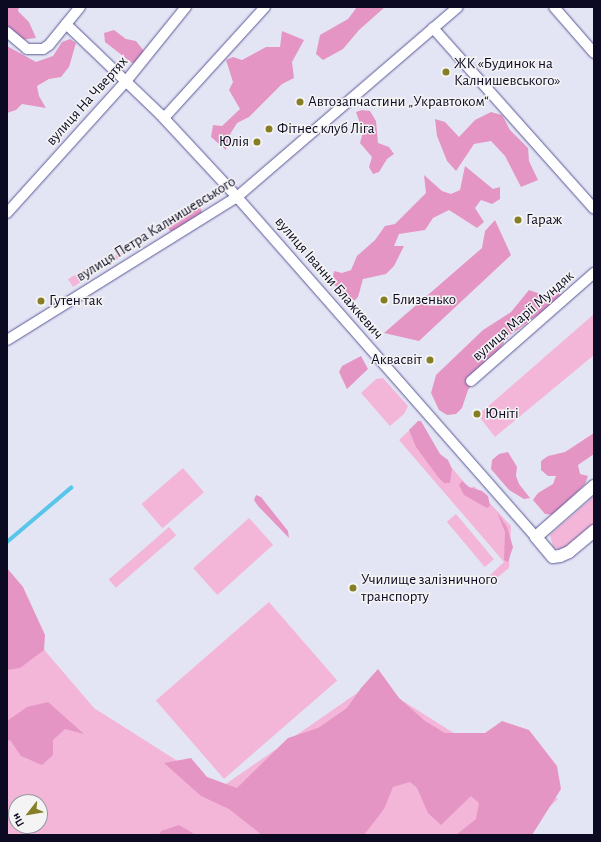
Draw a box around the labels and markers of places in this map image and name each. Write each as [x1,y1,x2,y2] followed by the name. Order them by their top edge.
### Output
[454,54,560,89] place label: ЖК «Будинок на Калнишевського»
[441,67,451,77] marker: ЖК «Будинок на Калнишевського»
[308,93,489,111] place label: Автозапчастини „Укравтоком“
[295,97,305,107] marker: Автозапчастини „Укравтоком“
[277,120,375,138] place label: Фітнес клуб Ліга
[264,124,274,134] marker: Фітнес клуб Ліга
[219,133,249,151] place label: Юлія
[252,137,262,147] marker: Юлія
[526,211,562,229] place label: Гараж
[513,215,523,225] marker: Гараж
[392,291,456,309] place label: Близенько
[49,292,102,310] place label: Гутен так
[379,295,389,305] marker: Близенько
[36,296,46,306] marker: Гутен так
[371,351,422,369] place label: Аквасвіт
[425,355,435,365] marker: Аквасвіт
[485,405,519,423] place label: Юніті
[472,409,482,419] marker: Юніті
[361,570,497,605] place label: Училище залізничного транспорту
[348,583,358,593] marker: Училище залізничного транспорту

